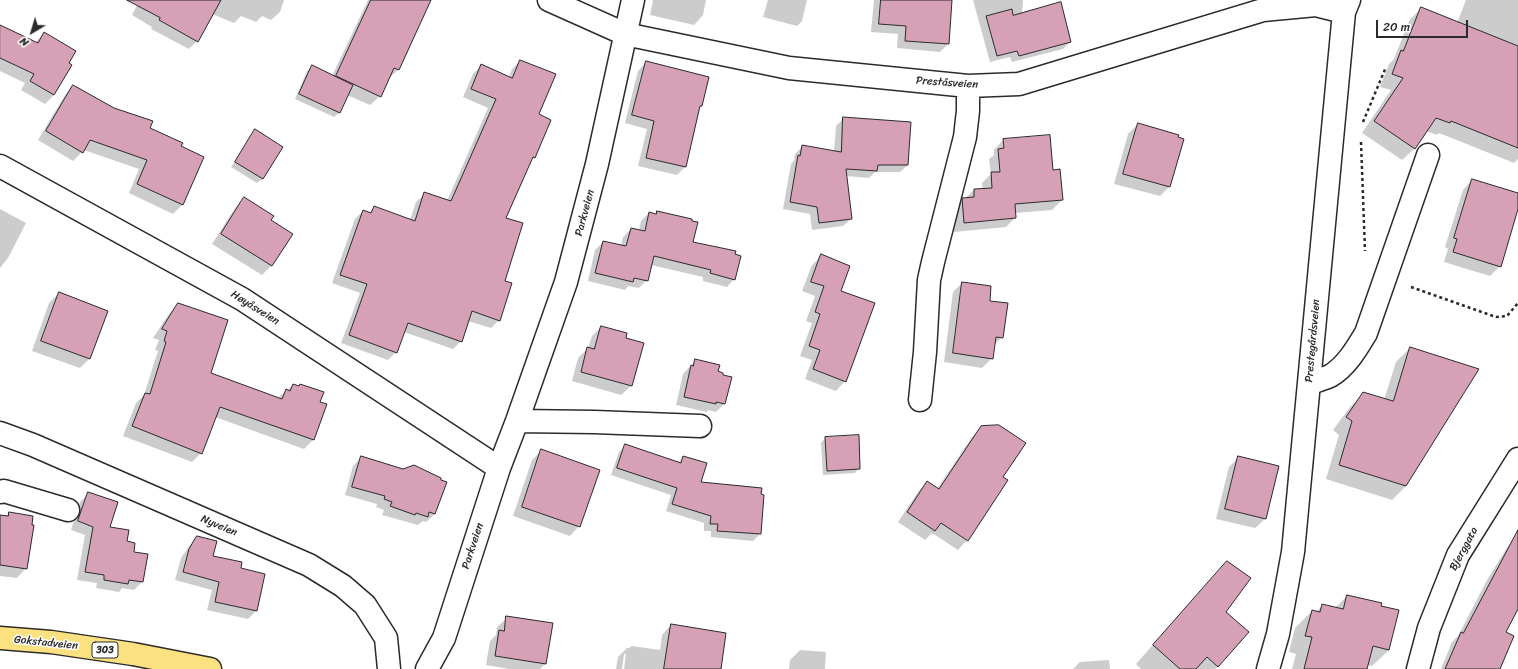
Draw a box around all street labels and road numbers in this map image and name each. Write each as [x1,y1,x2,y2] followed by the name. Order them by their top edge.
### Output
[915,74,979,92] street label: Preståsveien
[572,188,598,238] street label: Parkveien
[228,288,282,328] street label: Høyåsveien
[1303,299,1323,383] street label: Prestegårdsveien
[199,512,239,540] street label: Nyveien
[459,521,487,571] street label: Parkveien
[1447,525,1481,573] street label: Bjerggata
[13,633,79,653] street label: Gokstadveien
[92,642,118,658] road number: 303

